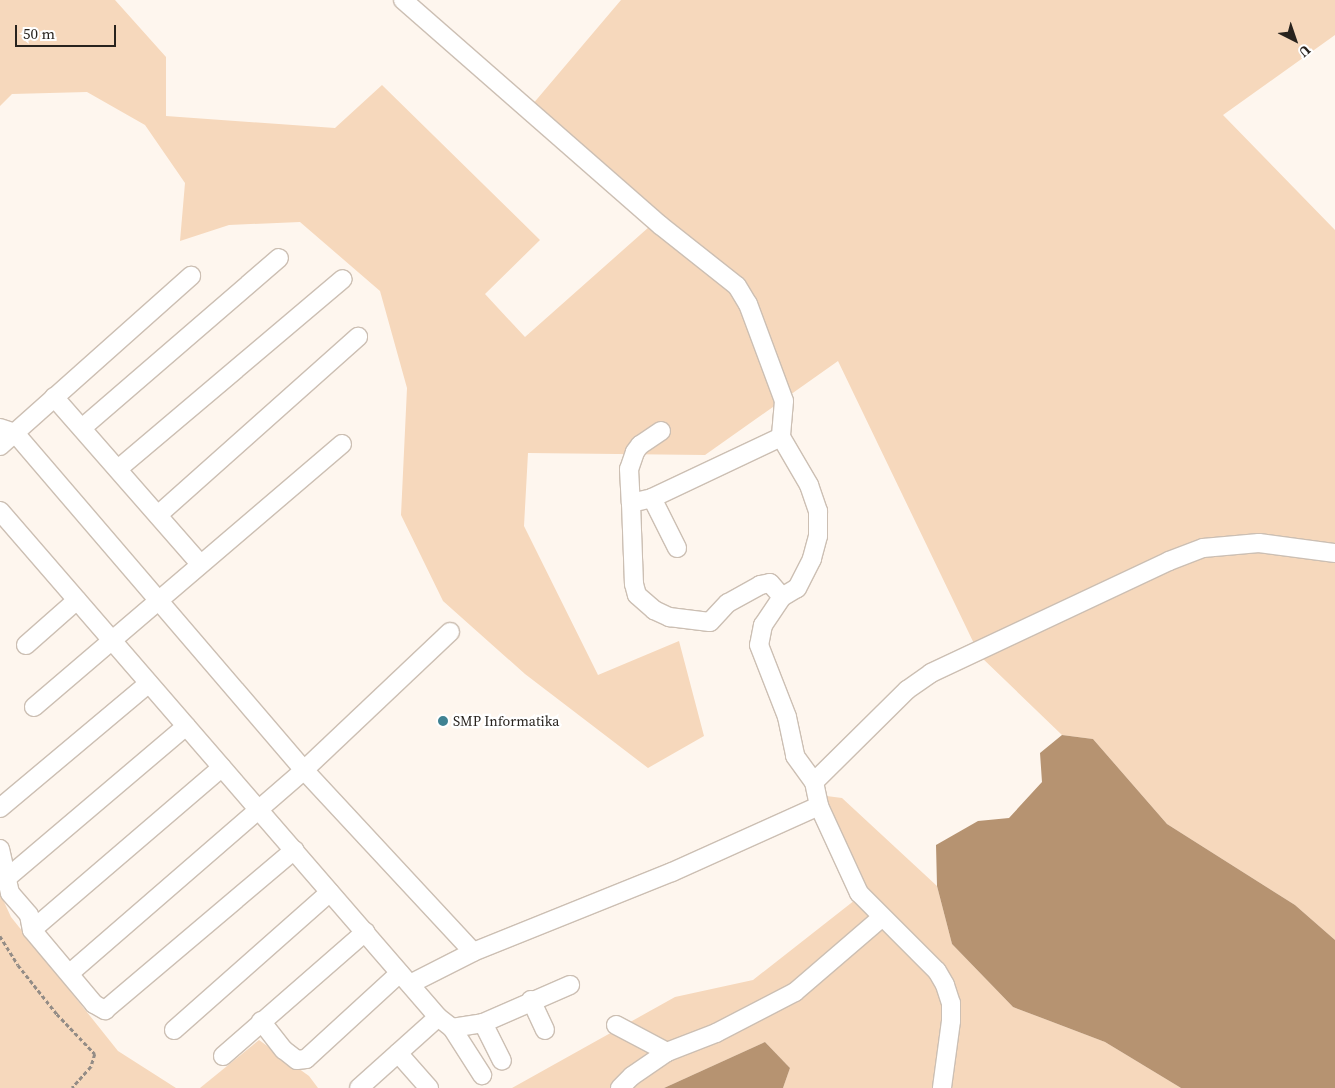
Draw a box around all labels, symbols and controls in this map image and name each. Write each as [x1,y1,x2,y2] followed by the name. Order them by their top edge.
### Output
[18,15,119,47] scale bar
[1270,15,1320,65] north arrow
[23,23,55,44] text: 50 m
[1294,40,1315,62] text: U
[453,713,559,729] place label: SMP Informatika
[437,715,449,727] marker: SMP Informatika

